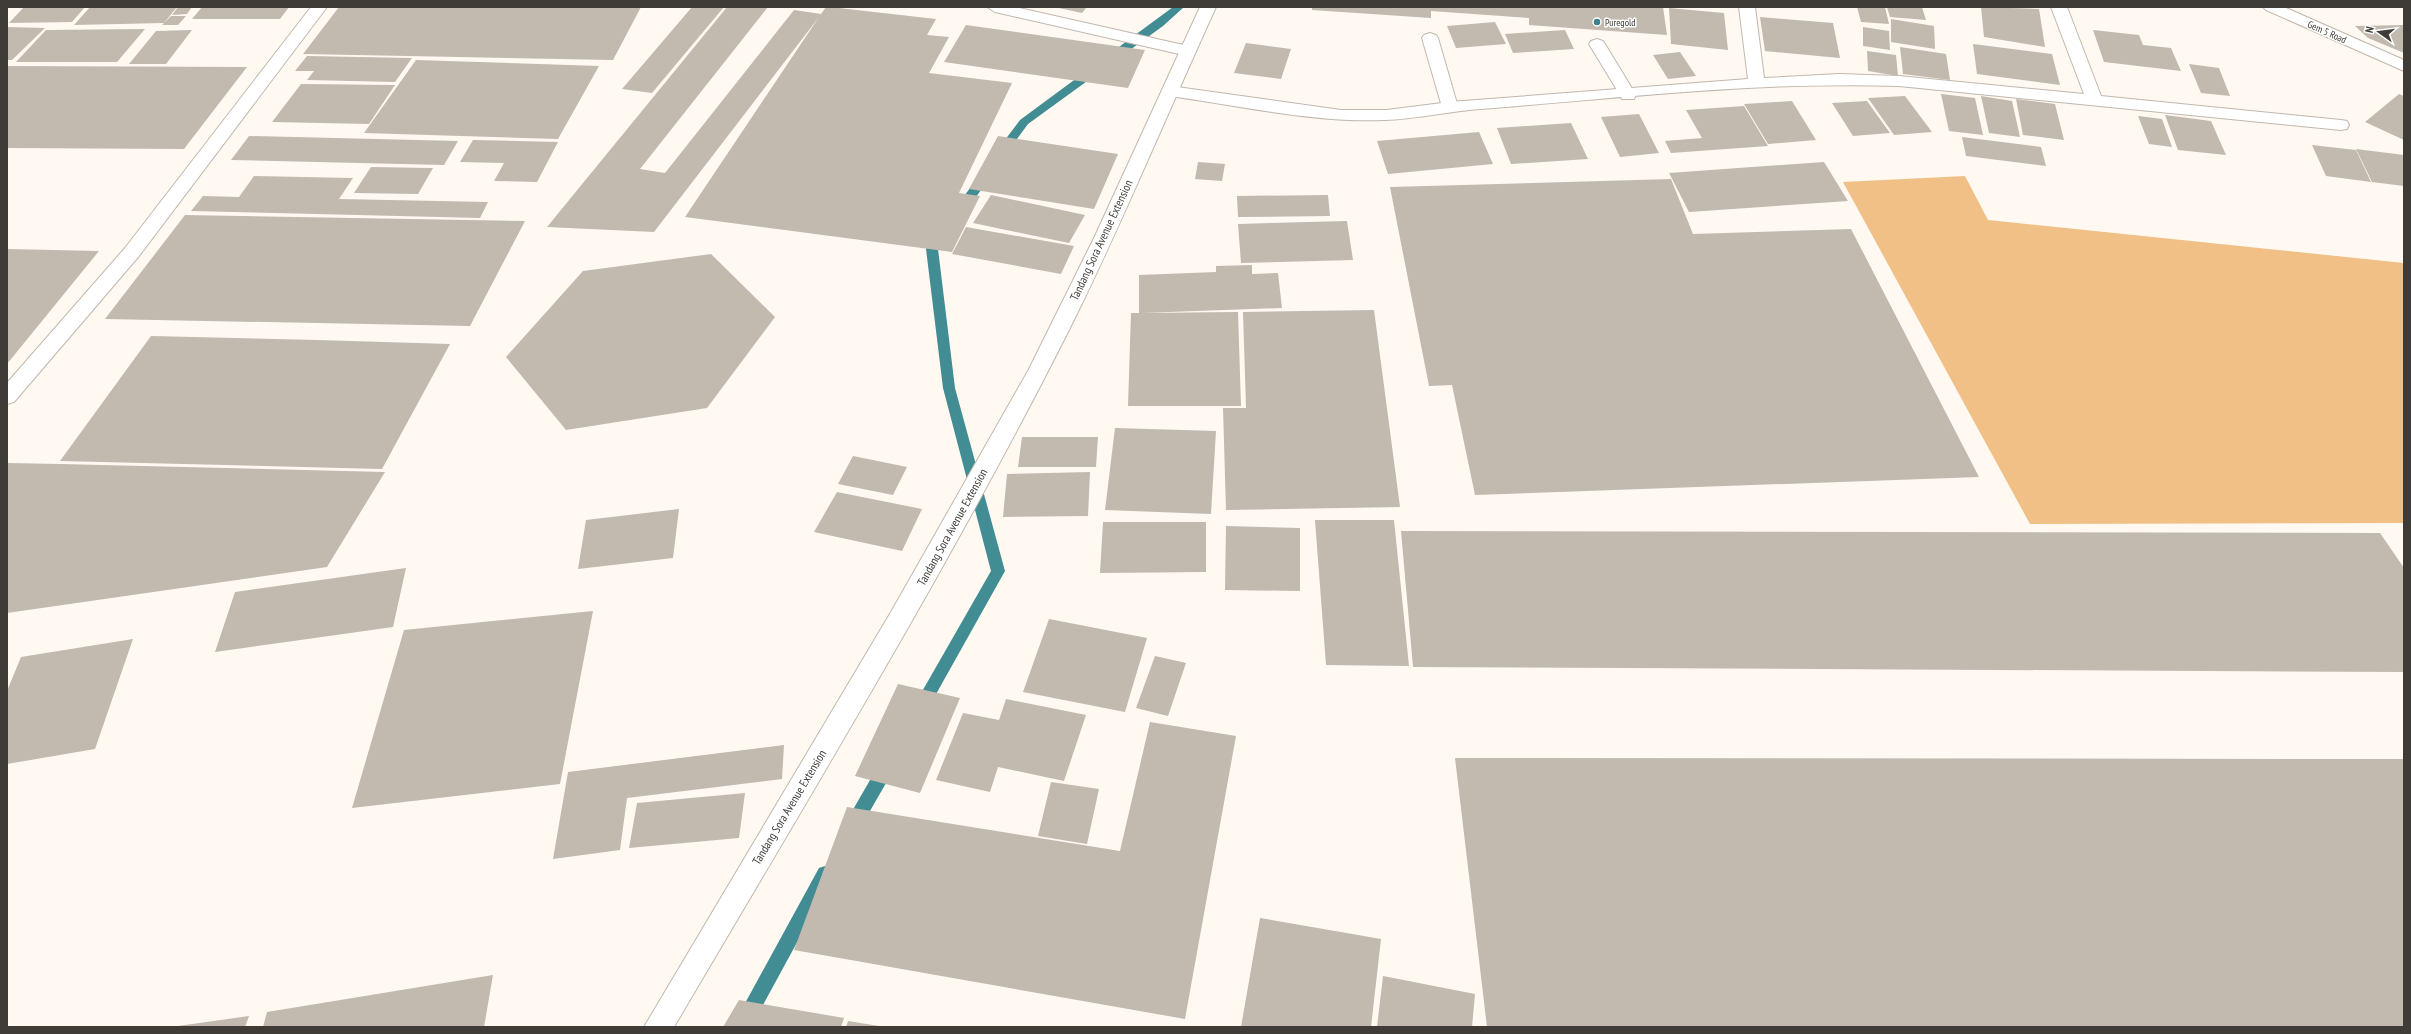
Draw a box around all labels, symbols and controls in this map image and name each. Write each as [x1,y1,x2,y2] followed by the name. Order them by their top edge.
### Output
[2359,12,2399,52] north arrow
[1605,16,1636,29] place label: Puregold
[1592,17,1602,27] marker: Puregold
[2305,18,2349,46] street label: Gem 5 Road
[2362,25,2377,34] text: N
[1066,177,1136,303] street label: Tandang Sora Avenue Extension
[914,466,990,588] street label: Tandang Sora Avenue Extension
[749,747,829,867] street label: Tandang Sora Avenue Extension

